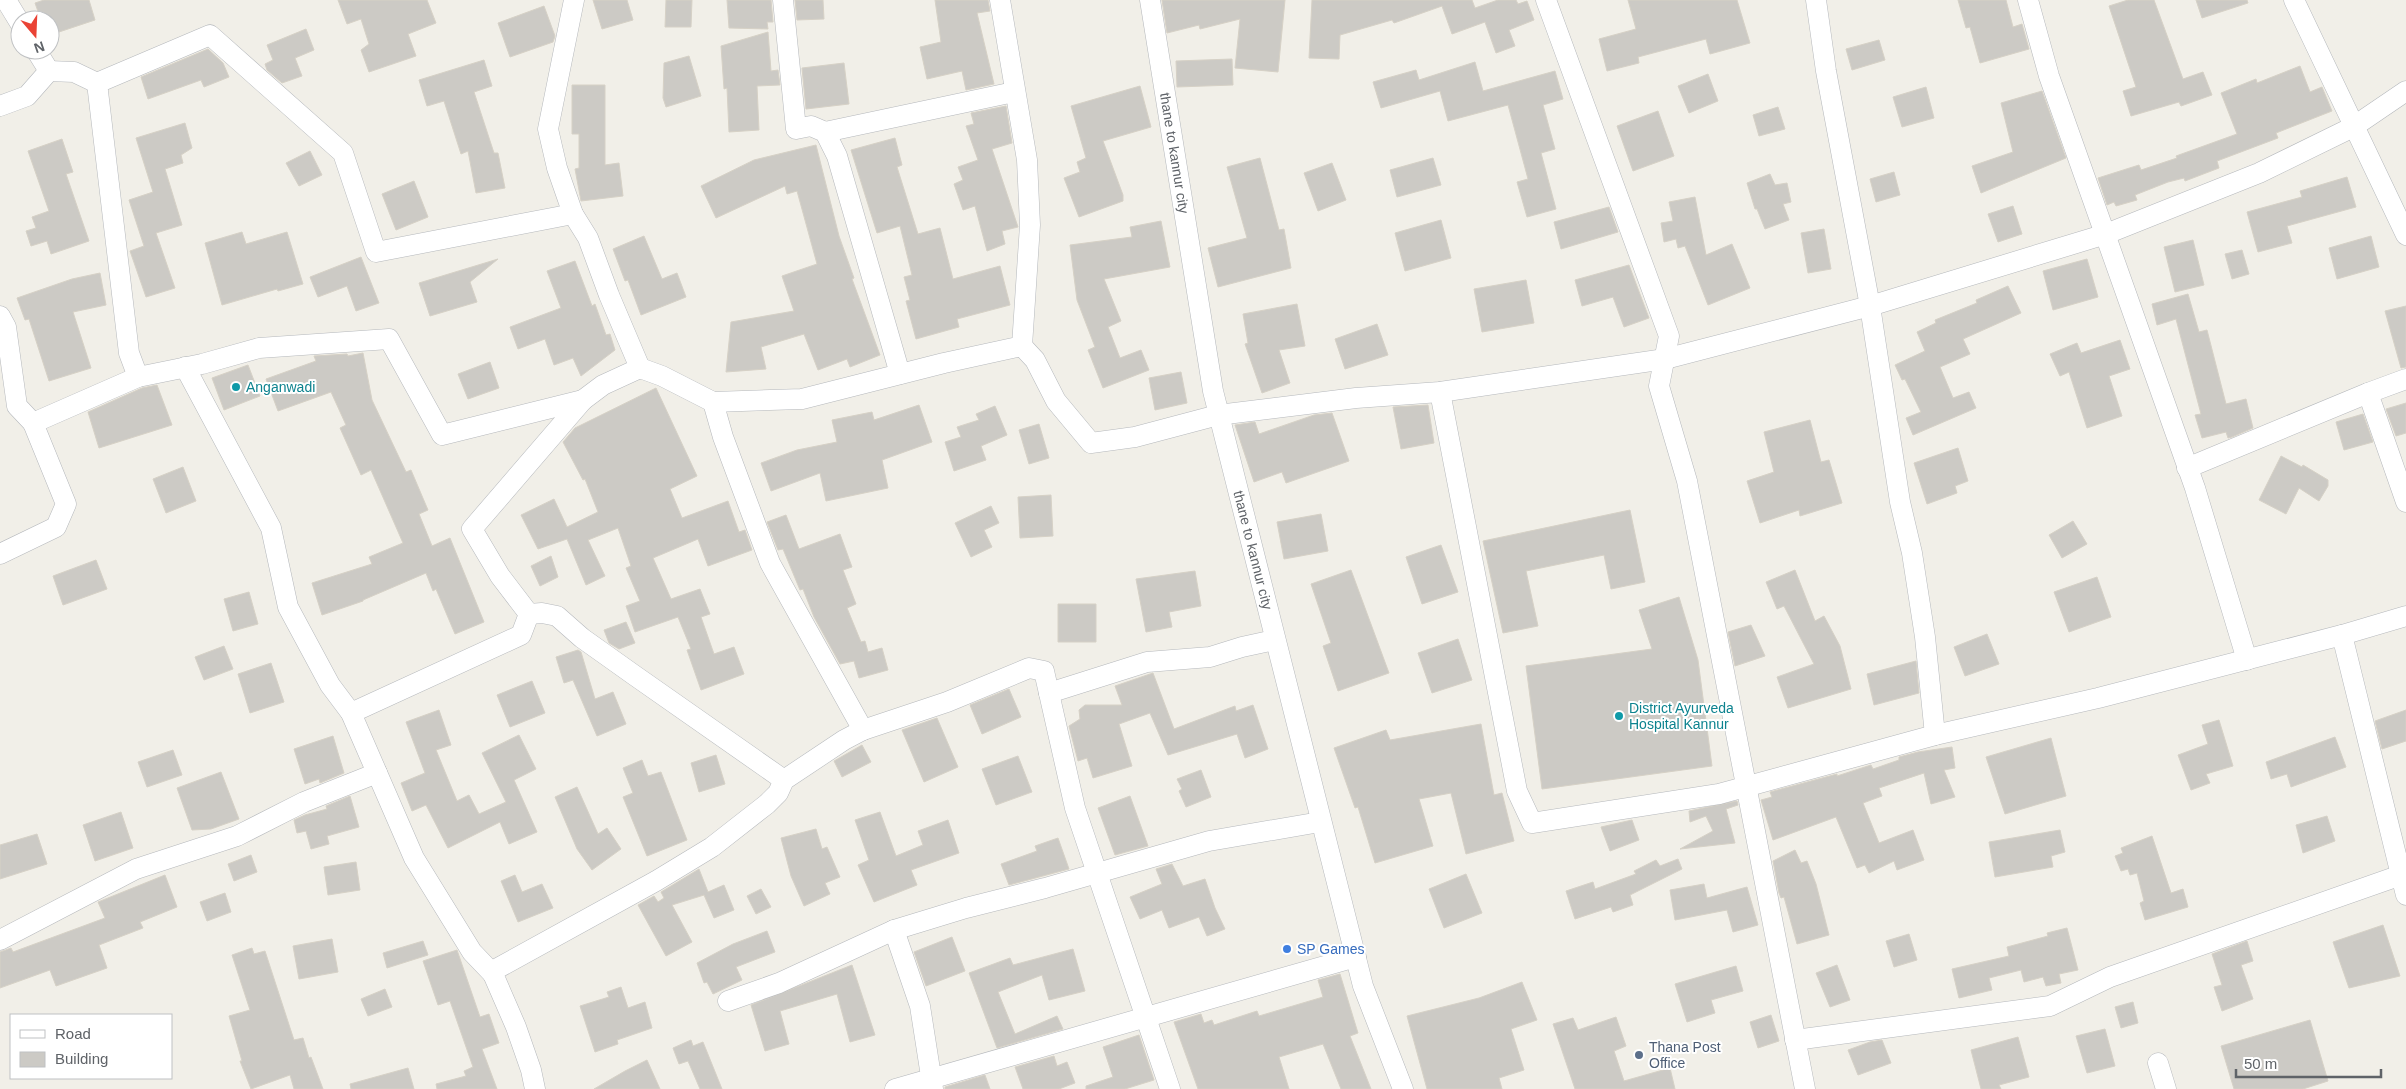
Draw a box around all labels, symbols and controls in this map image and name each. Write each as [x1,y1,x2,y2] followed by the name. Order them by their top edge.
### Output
[10,10,60,60] north arrow
[32,38,47,57] text: N
[1157,91,1192,215] street label: thane to kannur city
[246,379,315,395] place label: Anganwadi
[230,381,242,393] marker: Anganwadi
[1230,489,1276,611] street label: thane to kannur city
[1629,700,1734,732] place label: District Ayurveda Hospital Kannur
[1613,710,1625,722] marker: District Ayurveda Hospital Kannur
[1297,941,1364,957] place label: SP Games
[1281,943,1293,955] marker: SP Games
[10,1014,172,1079] legend
[55,1025,91,1042] text: Road
[1649,1039,1721,1071] place label: Thana Post Office
[2236,1046,2381,1078] scale bar
[1633,1049,1645,1061] marker: Thana Post Office
[55,1050,108,1067] text: Building
[2244,1055,2277,1072] text: 50 m

